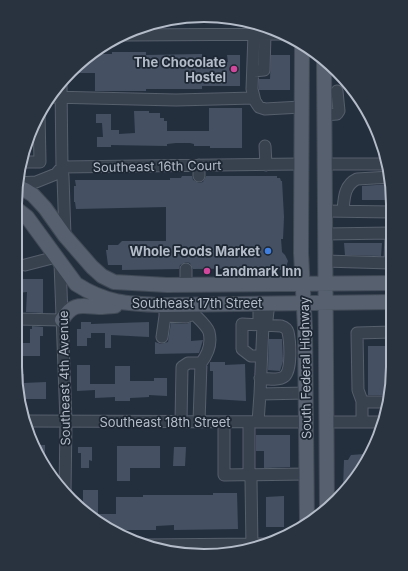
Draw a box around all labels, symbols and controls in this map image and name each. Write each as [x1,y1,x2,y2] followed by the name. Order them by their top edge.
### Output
[134,54,226,85] place label: The Chocolate Hostel
[229,64,239,74] marker: The Chocolate Hostel
[92,157,222,175] street label: Southeast 16th Court
[129,243,260,259] place label: Whole Foods Market
[263,246,273,256] marker: Whole Foods Market
[215,263,302,279] place label: Landmark Inn
[202,266,212,276] marker: Landmark Inn
[132,295,262,311] street label: Southeast 17th Street
[296,297,314,439] street label: South Federal Highway
[55,310,73,446] street label: Southeast 4th Avenue
[99,414,231,430] street label: Southeast 18th Street

